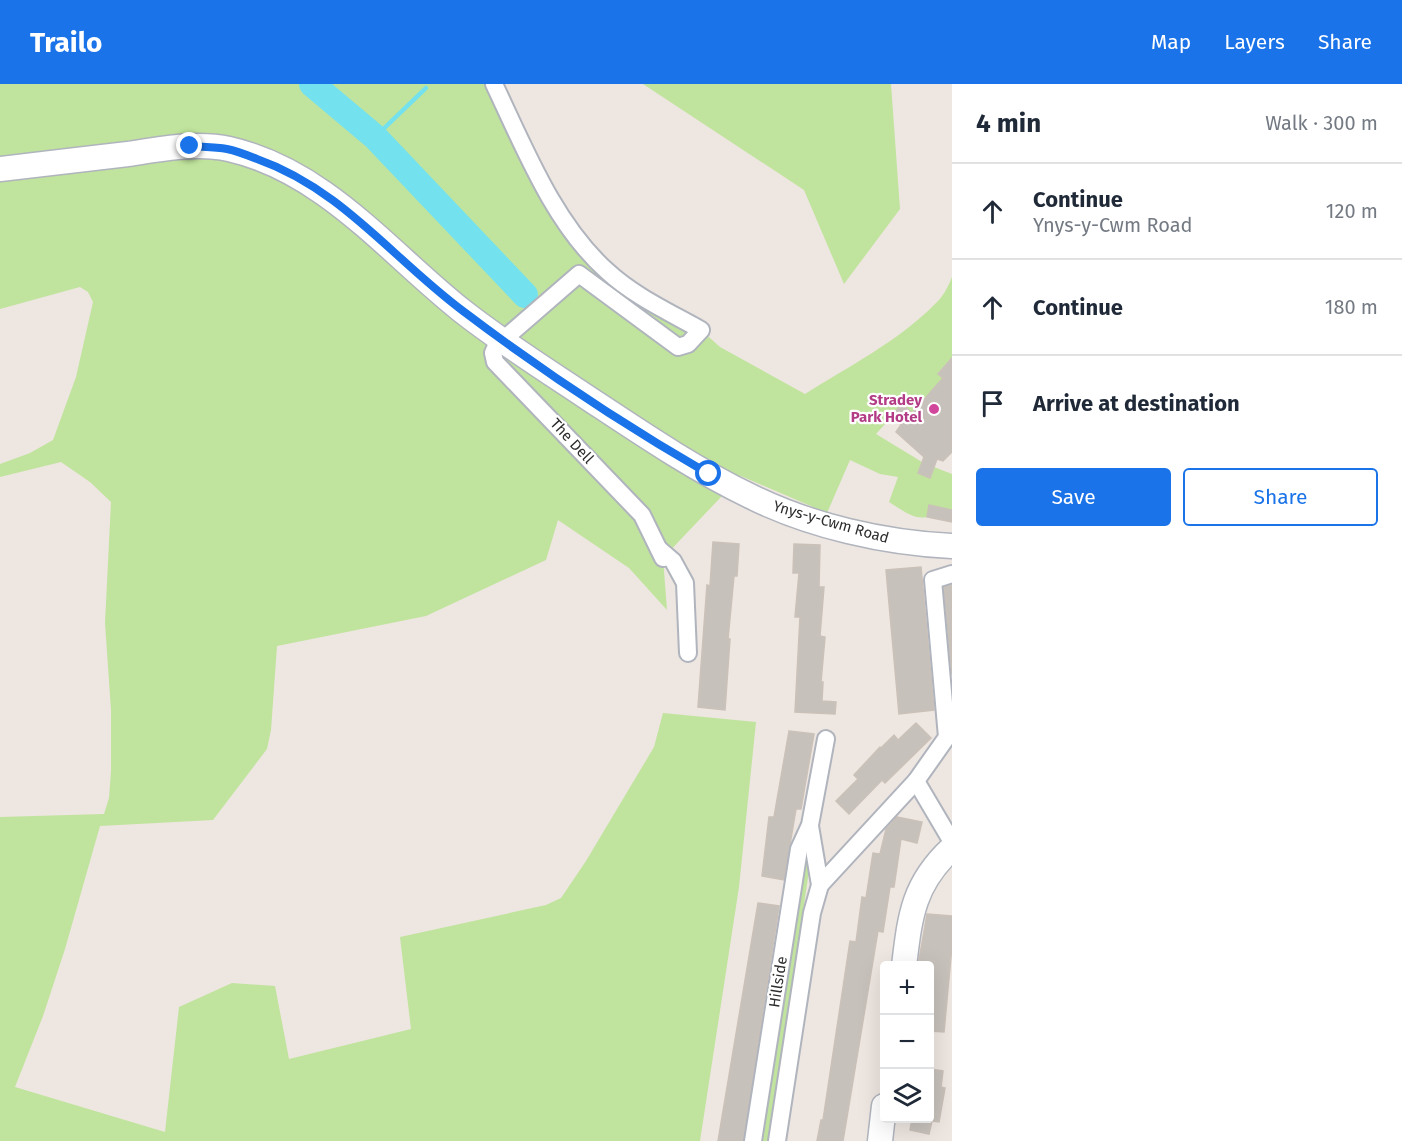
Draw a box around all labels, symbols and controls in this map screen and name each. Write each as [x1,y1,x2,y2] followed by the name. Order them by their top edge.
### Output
[30,26,102,59] text: Trailo
[1151,29,1191,55] text: Map
[1224,29,1285,55] text: Layers
[1318,29,1372,55] text: Share
[976,108,1041,139] text: 4 min
[1265,111,1378,135] text: Walk · 300 m
[176,132,202,158] route end
[1033,186,1123,213] text: Continue
[976,195,1009,228] icon: ahead
[1326,199,1378,223] text: 120 m
[1033,213,1193,237] text: Ynys-y-Cwm Road
[976,291,1009,324] icon: ahead
[1033,294,1123,321] text: Continue
[1325,295,1378,319] text: 180 m
[976,387,1009,420] icon: arrive
[1033,390,1240,417] text: Arrive at destination
[851,391,923,426] place label: Stradey Park Hotel
[927,402,941,416] marker: Stradey Park Hotel
[547,415,598,468] street label: The Dell
[695,460,721,486] route start
[976,468,1171,526] button: Save
[1183,468,1378,526] button: Share
[771,497,891,547] street label: Ynys-y-Cwm Road
[765,955,791,1009] street label: Hillside
[880,961,934,1123] map controls
[880,961,934,1015] button: +
[880,1015,934,1069] button: −
[880,1069,934,1123] button: layers

